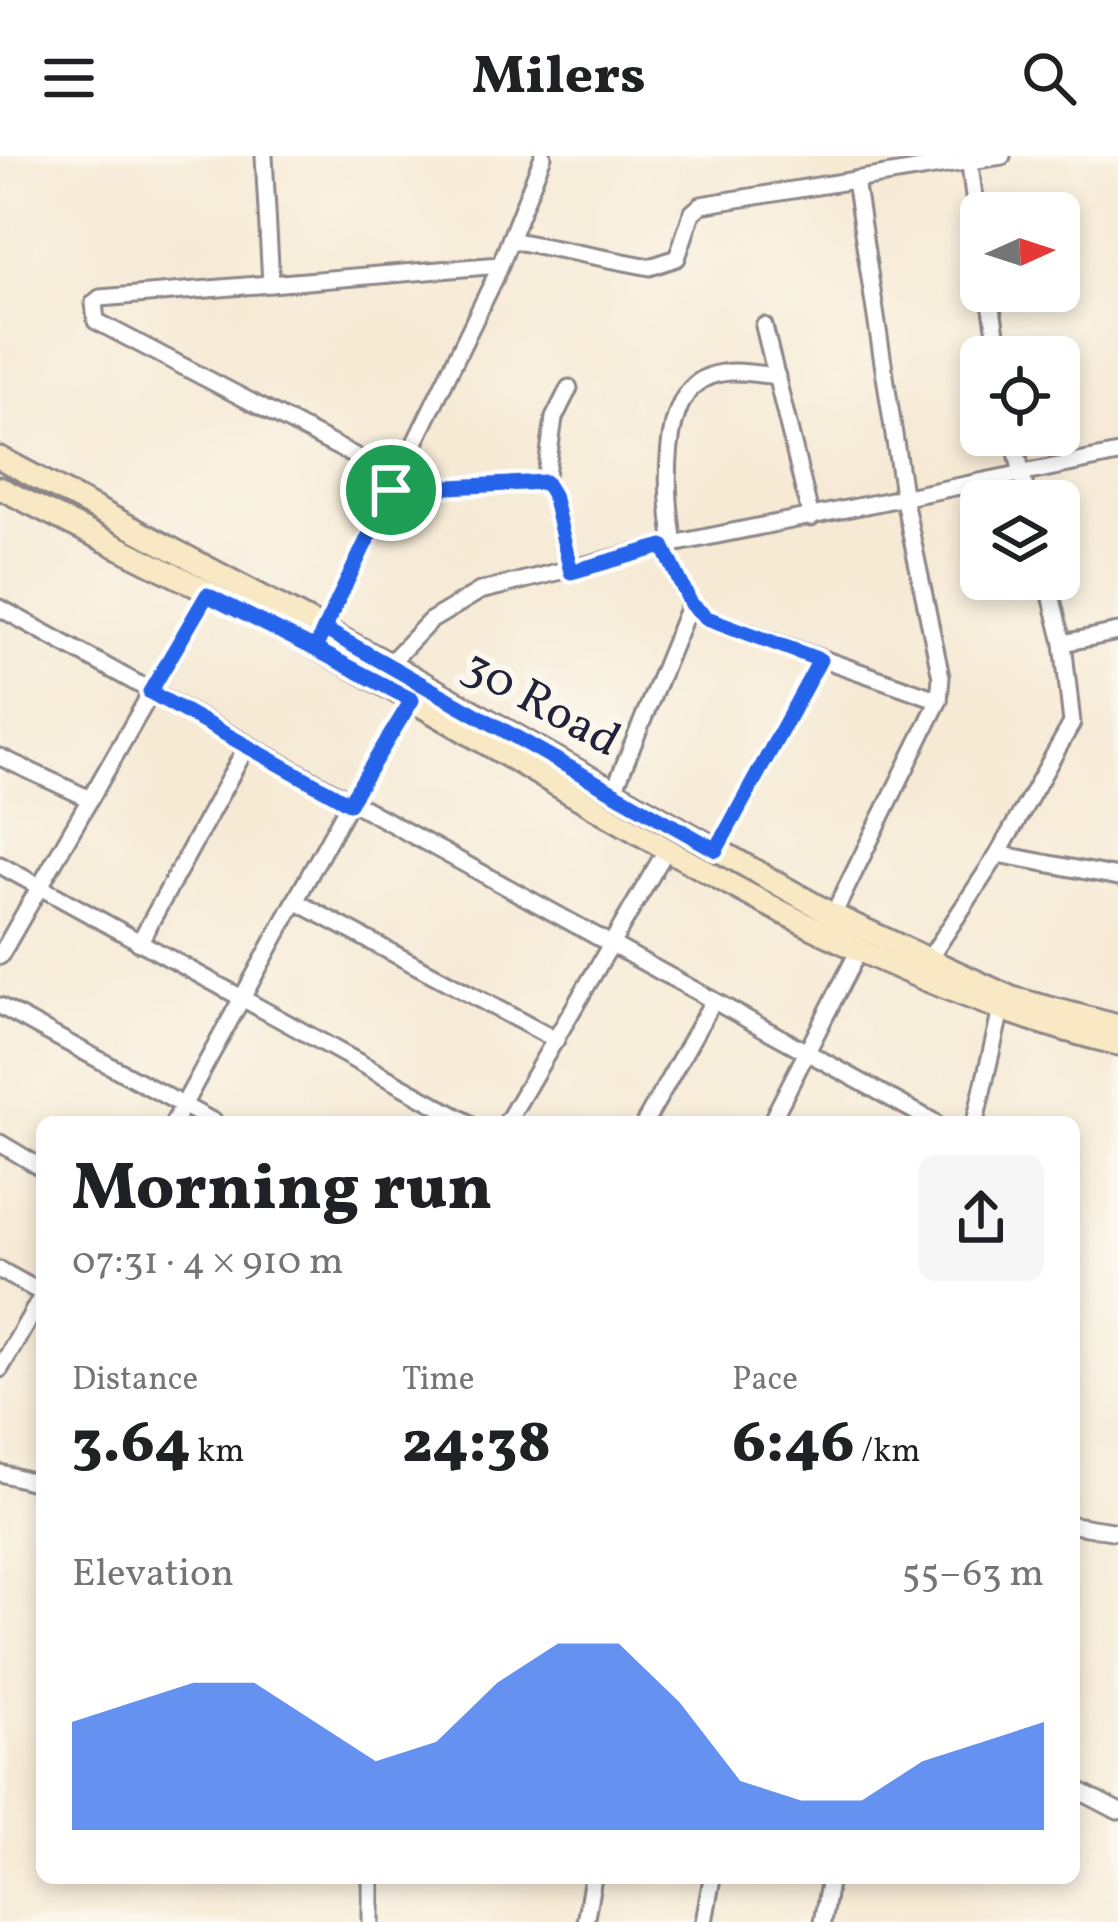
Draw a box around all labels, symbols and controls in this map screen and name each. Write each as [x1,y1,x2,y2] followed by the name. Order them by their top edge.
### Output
[472,41,646,116] text: Milers
[36,45,102,111] icon: menu
[1016,45,1082,111] icon: search
[960,192,1080,312] north arrow
[960,192,1080,600] map controls
[960,336,1080,456] button: locate
[340,439,442,541] pin
[358,457,424,523] icon: arrive
[960,480,1080,600] button: layers
[450,634,632,776] street label: 30 Road
[72,1145,493,1237] text: Morning run
[918,1155,1044,1281] button: share
[72,1236,343,1290] text: 07:31 · 4 × 910 m
[72,1358,198,1404] text: Distance
[402,1358,474,1404] text: Time
[732,1358,798,1404] text: Pace
[72,1404,191,1487] text: 3.64
[402,1404,551,1487] text: 24:38
[732,1404,855,1487] text: 6:46
[191,1430,245,1476] text: km
[855,1430,920,1476] text: /km
[72,1548,234,1602] text: Elevation
[902,1548,1044,1602] text: 55–63 m

